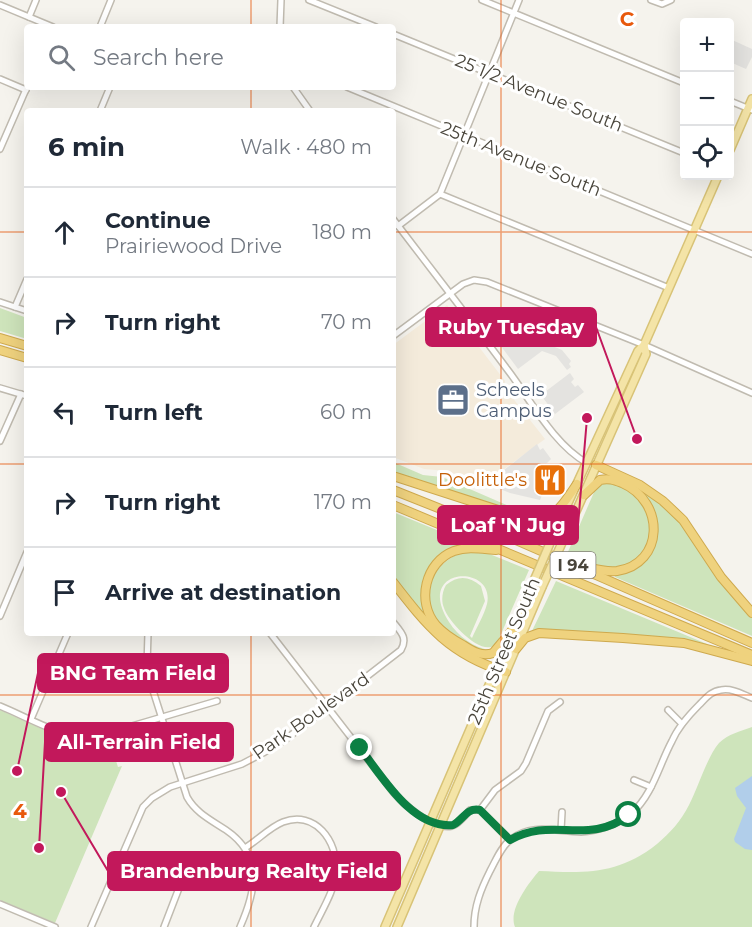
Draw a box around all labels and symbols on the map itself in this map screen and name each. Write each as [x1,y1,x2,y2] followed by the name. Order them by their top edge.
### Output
[620,7,635,31] text: C
[452,49,626,137] street label: 25 1/2 Avenue South
[438,117,604,201] street label: 25th Avenue South
[426,308,596,346] callout: Ruby Tuesday
[438,315,585,339] text: Ruby Tuesday
[476,379,552,422] place label: Scheels Campus
[435,382,471,418] office icon: Scheels Campus
[532,462,568,498] restaurant icon: Doolittle's
[438,469,527,491] place label: Doolittle's
[438,506,578,544] callout: Loaf 'N Jug
[450,513,566,537] text: Loaf 'N Jug
[550,552,596,578] road number: I 94
[463,574,545,728] street label: 25th Street South
[38,654,228,692] callout: BNG Team Field
[50,661,216,685] text: BNG Team Field
[248,668,374,764] street label: Park Boulevard
[45,723,233,761] callout: All-Terrain Field
[56,730,221,754] text: All-Terrain Field
[346,734,372,760] route end
[13,799,27,823] text: 4
[615,801,641,827] route start
[108,852,400,890] callout: Brandenburg Realty Field
[120,859,388,883] text: Brandenburg Realty Field

